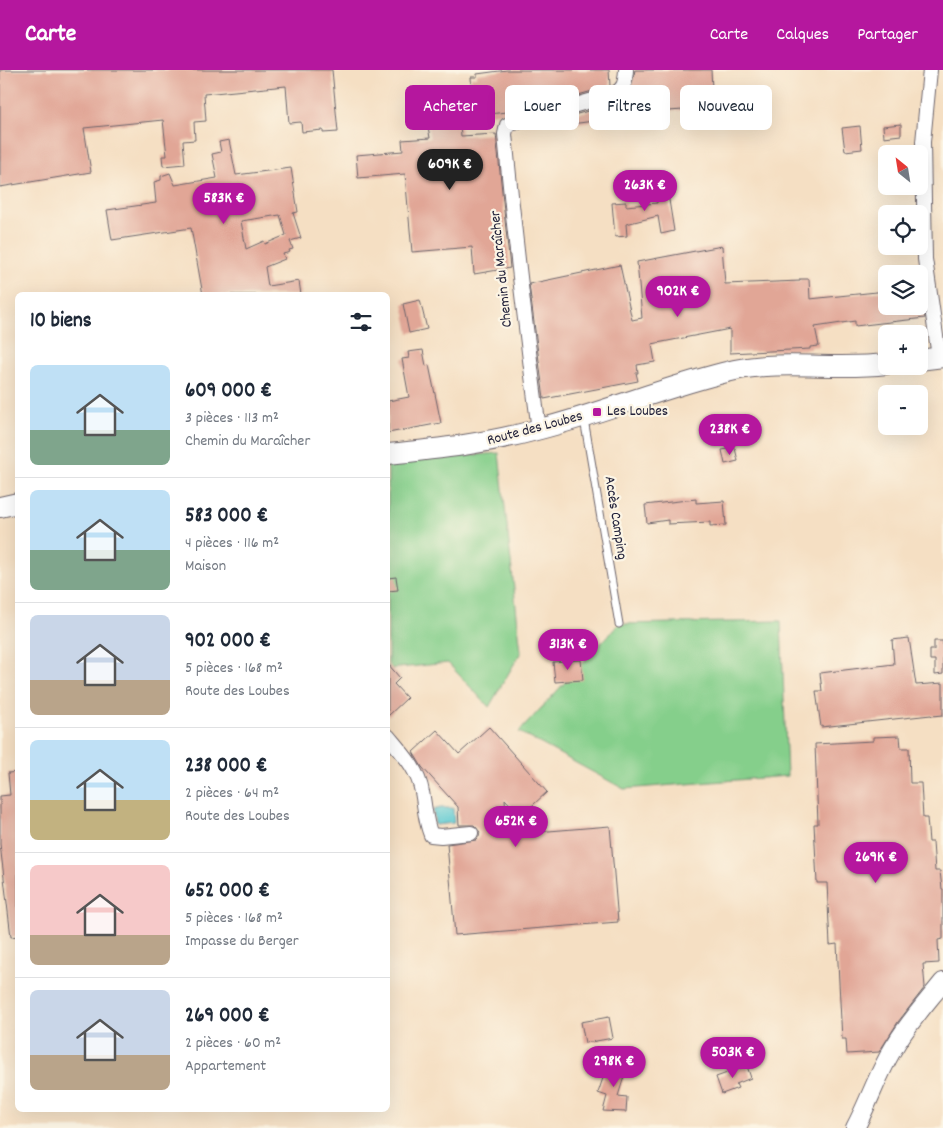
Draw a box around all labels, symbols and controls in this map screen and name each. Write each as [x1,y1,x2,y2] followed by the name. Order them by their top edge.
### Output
[25,18,76,52] text: Carte
[710,23,748,48] text: Carte
[776,23,829,48] text: Calques
[857,23,918,48] text: Partager
[405,85,495,130] chip: Acheter
[505,85,579,130] chip: Louer
[589,85,670,130] chip: Filtres
[680,85,772,130] chip: Nouveau
[878,145,928,195] north arrow
[878,145,928,435] map controls
[409,148,491,191] pin: 609K €
[428,153,472,176] text: 609K €
[604,170,686,212] pin: 263K €
[624,174,666,197] text: 263K €
[183,182,265,225] pin: 583K €
[204,187,244,210] text: 583K €
[878,205,928,255] button: locate
[485,209,519,329] street label: Chemin du Maraîcher
[878,265,928,315] button: layers
[637,276,719,318] pin: 902K €
[656,280,700,303] text: 902K €
[30,307,92,337] text: 10 biens
[347,308,375,336] icon: filters
[878,325,928,375] button: +
[185,377,272,407] text: 609 000 €
[70,385,130,445] icon: home
[878,385,928,435] button: −
[607,401,668,423] place label: Les Loubes
[485,406,585,452] street label: Route des Loubes
[591,406,603,418] marker: Les Loubes
[185,407,279,430] text: 3 pièces · 113 m²
[689,414,771,456] pin: 238K €
[710,418,750,441] text: 238K €
[185,430,310,453] text: Chemin du Maraîcher
[598,475,632,561] street label: Accès Camping
[185,502,268,532] text: 583 000 €
[70,510,130,570] icon: home
[185,532,279,555] text: 4 pièces · 116 m²
[185,555,226,578] text: Maison
[185,627,271,657] text: 902 000 €
[527,628,609,671] pin: 313K €
[549,633,587,656] text: 313K €
[70,635,130,695] icon: home
[185,657,283,680] text: 5 pièces · 168 m²
[185,680,290,703] text: Route des Loubes
[185,752,268,782] text: 238 000 €
[70,760,130,820] icon: home
[185,782,279,805] text: 2 pièces · 64 m²
[185,805,290,828] text: Route des Loubes
[475,806,557,848] pin: 652K €
[495,810,537,833] text: 652K €
[835,842,917,884] pin: 269K €
[855,846,897,869] text: 269K €
[185,877,270,907] text: 652 000 €
[70,885,130,945] icon: home
[185,907,283,930] text: 5 pièces · 168 m²
[185,930,299,953] text: Impasse du Berger
[185,1002,270,1032] text: 269 000 €
[70,1010,130,1070] icon: home
[185,1032,281,1055] text: 2 pièces · 60 m²
[692,1036,774,1079] pin: 503K €
[711,1041,755,1064] text: 503K €
[573,1046,655,1088] pin: 298K €
[594,1050,634,1073] text: 298K €
[185,1055,266,1078] text: Appartement

